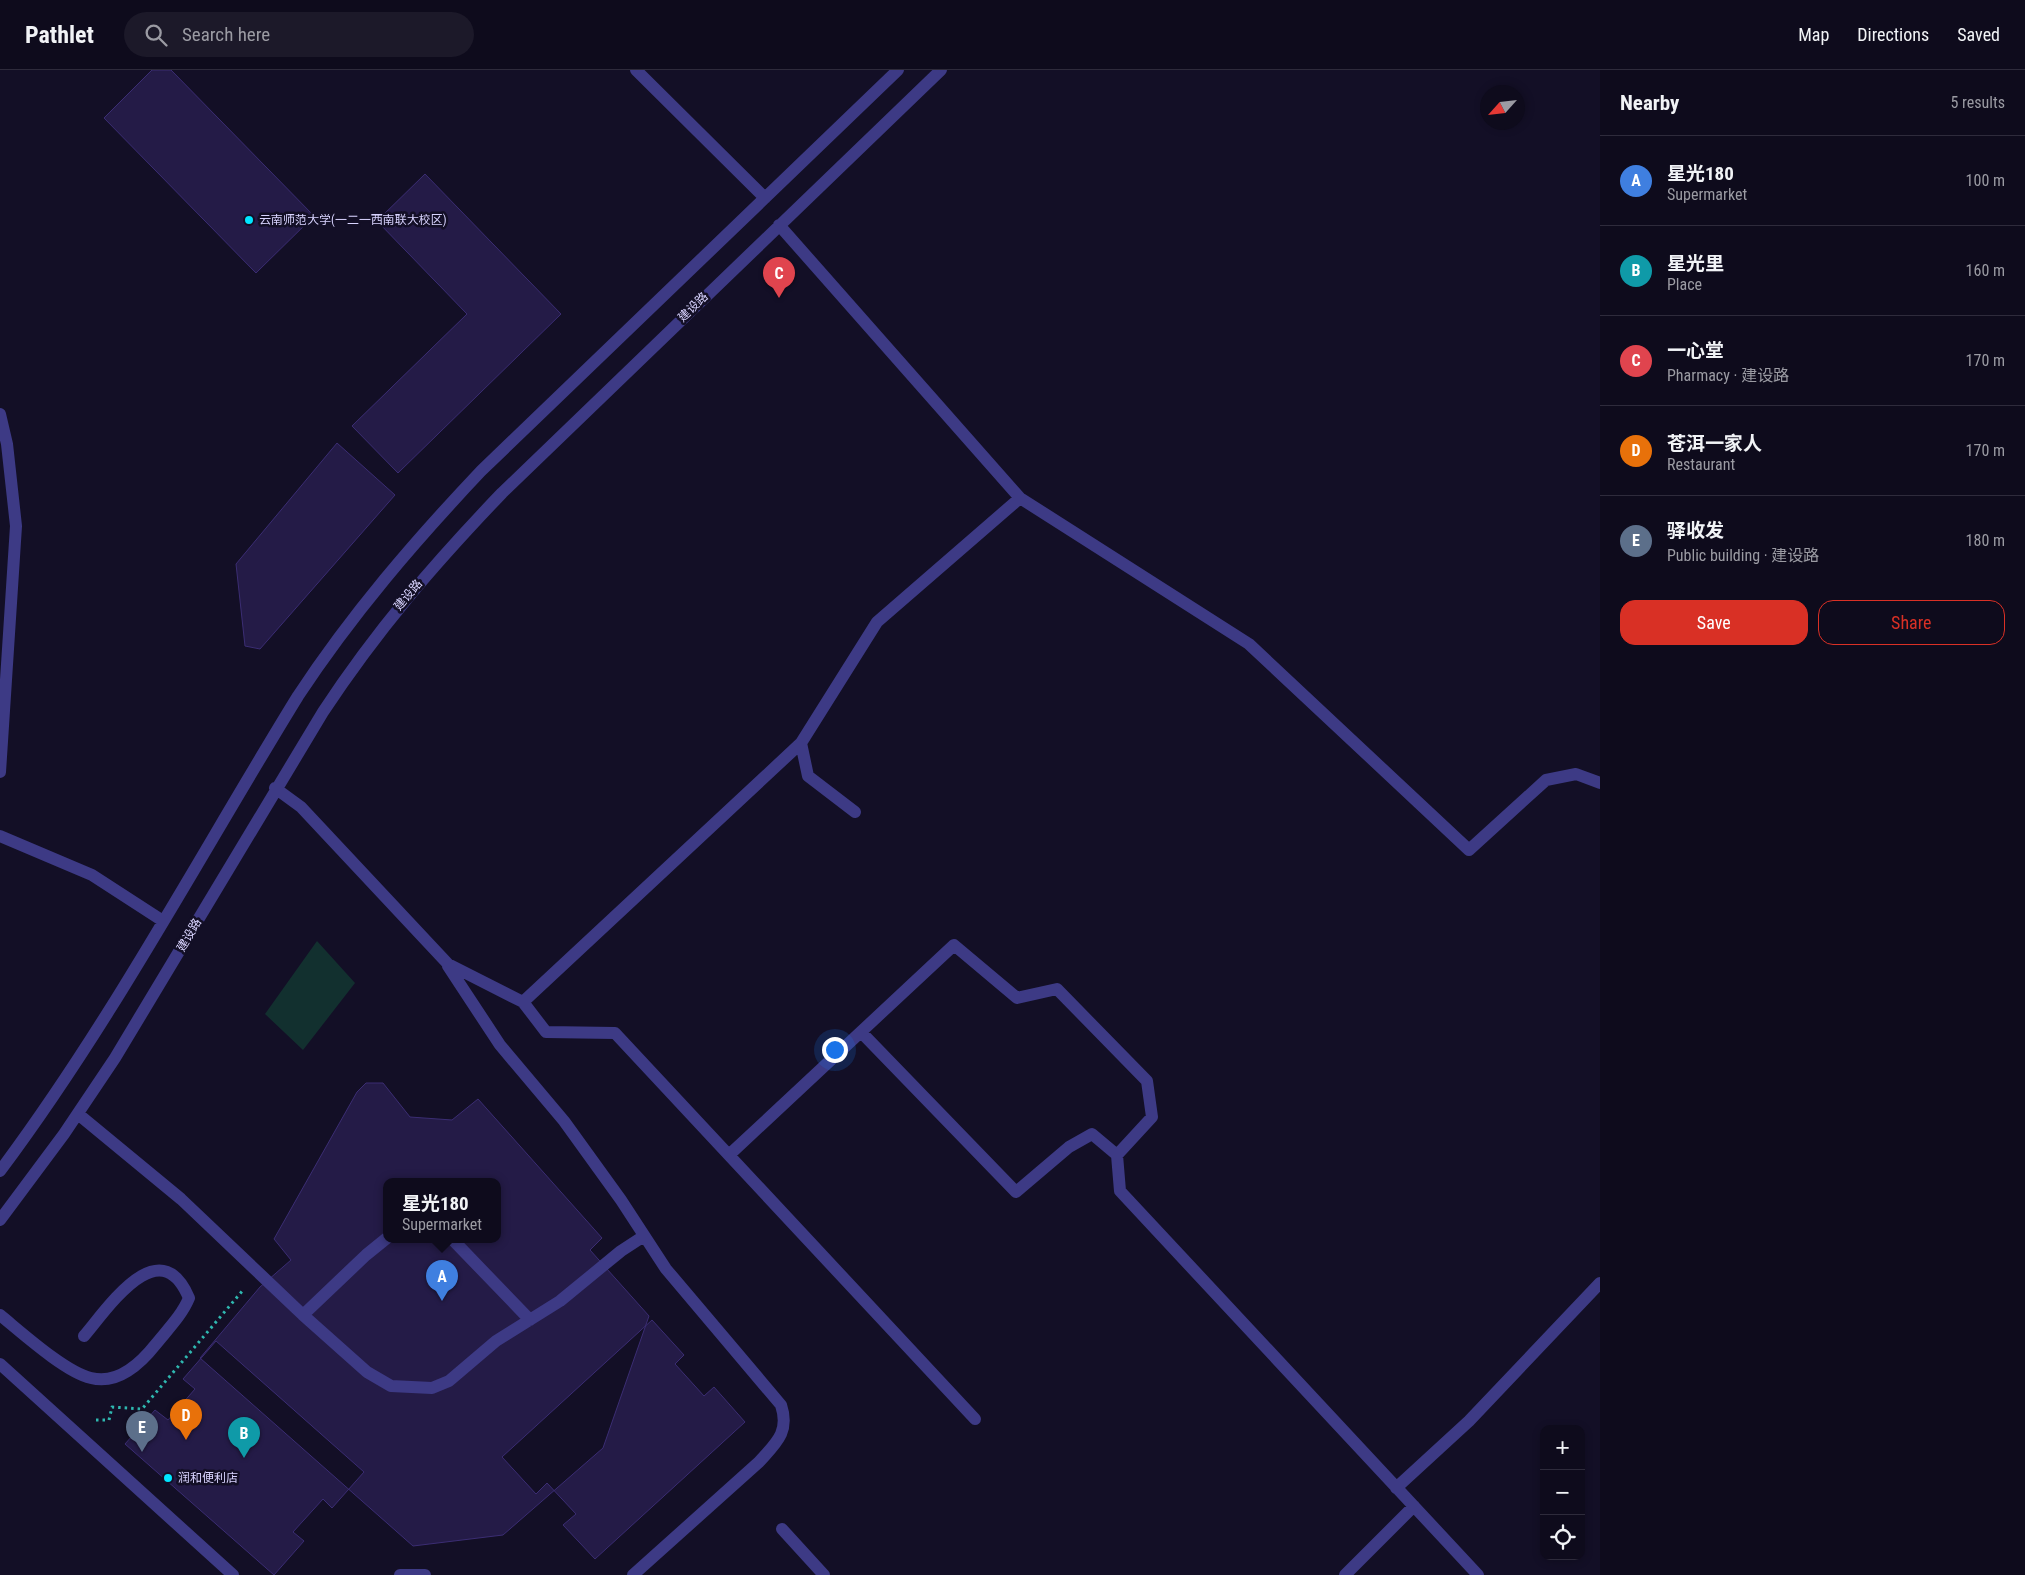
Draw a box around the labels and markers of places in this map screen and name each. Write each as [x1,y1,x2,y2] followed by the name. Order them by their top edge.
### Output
[259,213,447,227] place label: 云南师范大学(一二一西南联大校区)
[243,214,255,226] marker: 云南师范大学(一二一西南联大校区)
[763,257,795,298] pin: C
[426,1260,458,1301] pin: A
[170,1399,202,1440] pin: D
[126,1411,158,1452] pin: E
[228,1417,260,1458] pin: B
[178,1471,238,1485] place label: 润和便利店
[162,1472,174,1484] marker: 润和便利店

